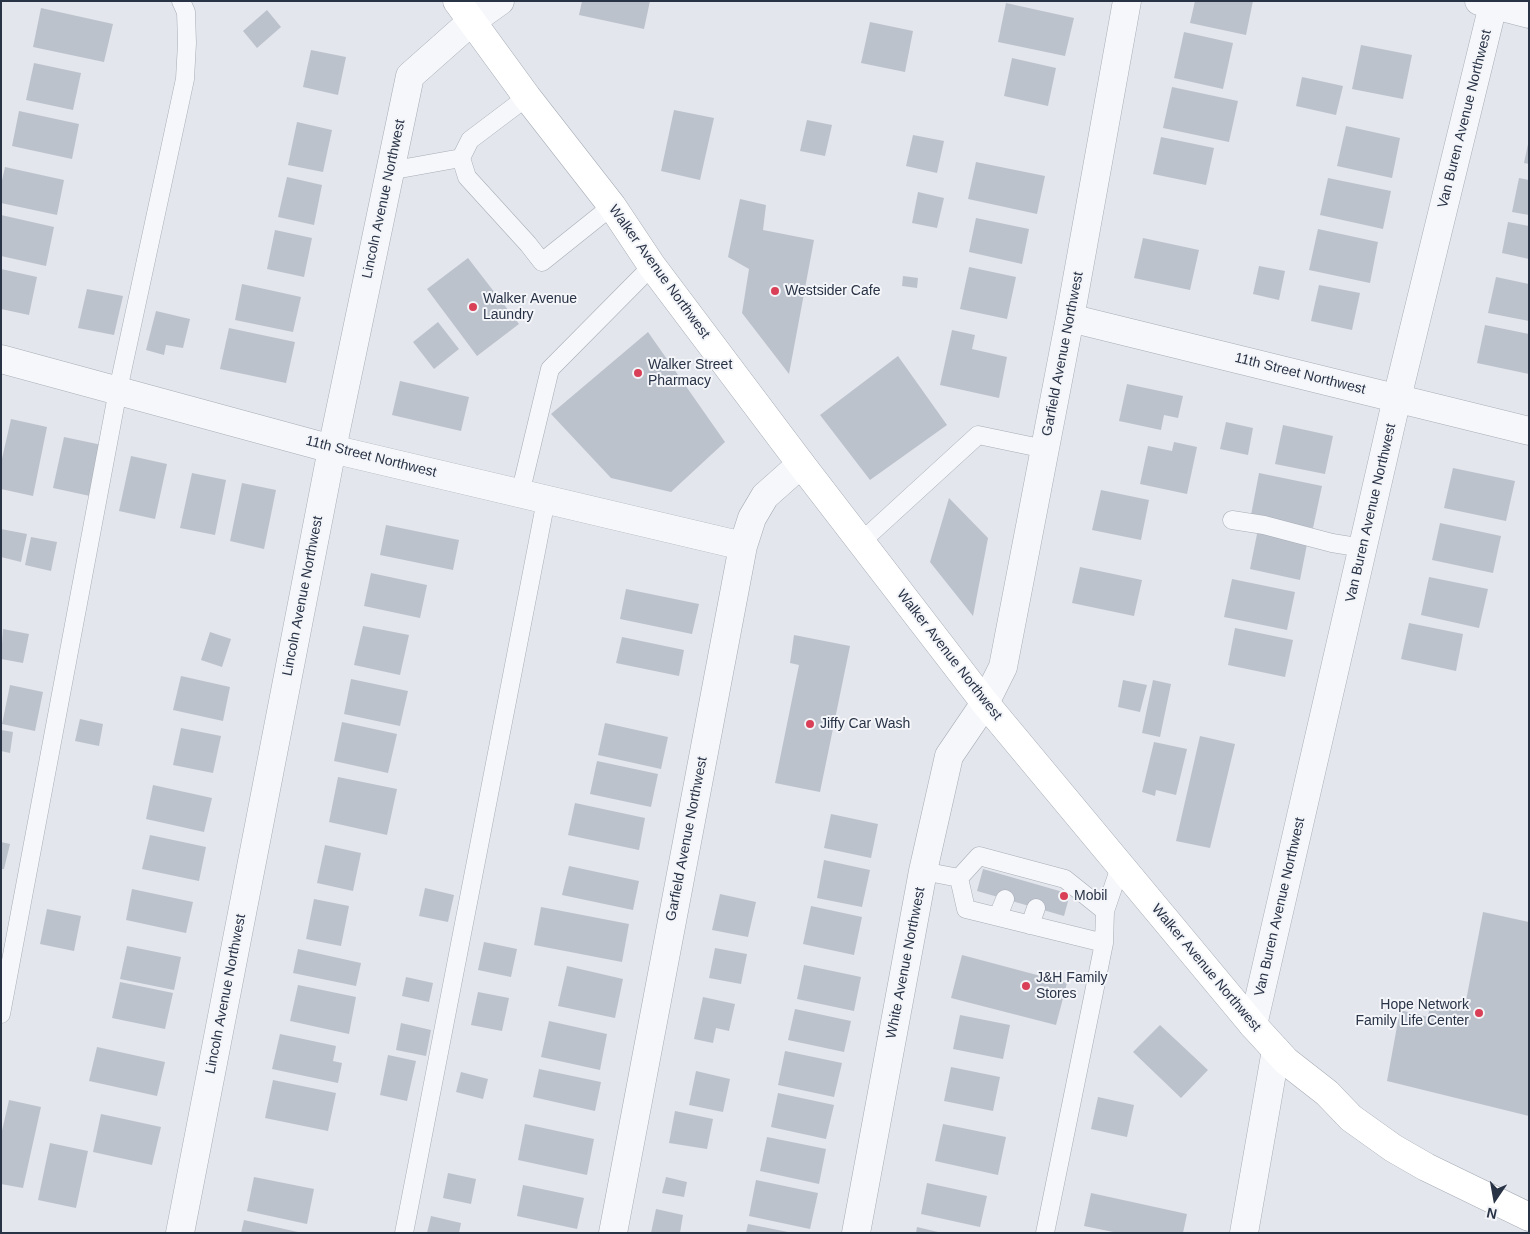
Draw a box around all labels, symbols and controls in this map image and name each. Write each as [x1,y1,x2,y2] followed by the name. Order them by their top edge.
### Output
[1435,28,1495,210] street label: Van Buren Avenue Northwest
[359,118,409,280] street label: Lincoln Avenue Northwest
[605,202,713,342] street label: Walker Avenue Northwest
[1039,270,1087,438] street label: Garfield Avenue Northwest
[785,283,880,299] place label: Westsider Cafe
[769,285,781,297] marker: Westsider Cafe
[483,291,577,324] place label: Walker Avenue Laundry
[467,301,479,313] marker: Walker Avenue Laundry
[1233,350,1367,398] street label: 11th Street Northwest
[648,357,732,390] place label: Walker Street Pharmacy
[632,367,644,379] marker: Walker Street Pharmacy
[1342,422,1400,604] street label: Van Buren Avenue Northwest
[304,433,438,481] street label: 11th Street Northwest
[279,515,327,677] street label: Lincoln Avenue Northwest
[893,586,1005,724] street label: Walker Avenue Northwest
[820,716,910,732] place label: Jiffy Car Wash
[804,718,816,730] marker: Jiffy Car Wash
[663,755,711,923] street label: Garfield Avenue Northwest
[1251,816,1309,998] street label: Van Buren Avenue Northwest
[883,886,929,1040] street label: White Avenue Northwest
[1074,888,1107,904] place label: Mobil
[1058,890,1070,902] marker: Mobil
[1148,901,1264,1035] street label: Walker Avenue Northwest
[202,913,250,1075] street label: Lincoln Avenue Northwest
[1036,970,1108,1002] place label: J&H Family Stores
[1020,980,1032,992] marker: J&H Family Stores
[1355,997,1469,1030] place label: Hope Network Family Life Center
[1473,1007,1485,1019] marker: Hope Network Family Life Center
[1470,1174,1520,1224] north arrow
[1485,1205,1498,1223] text: N

